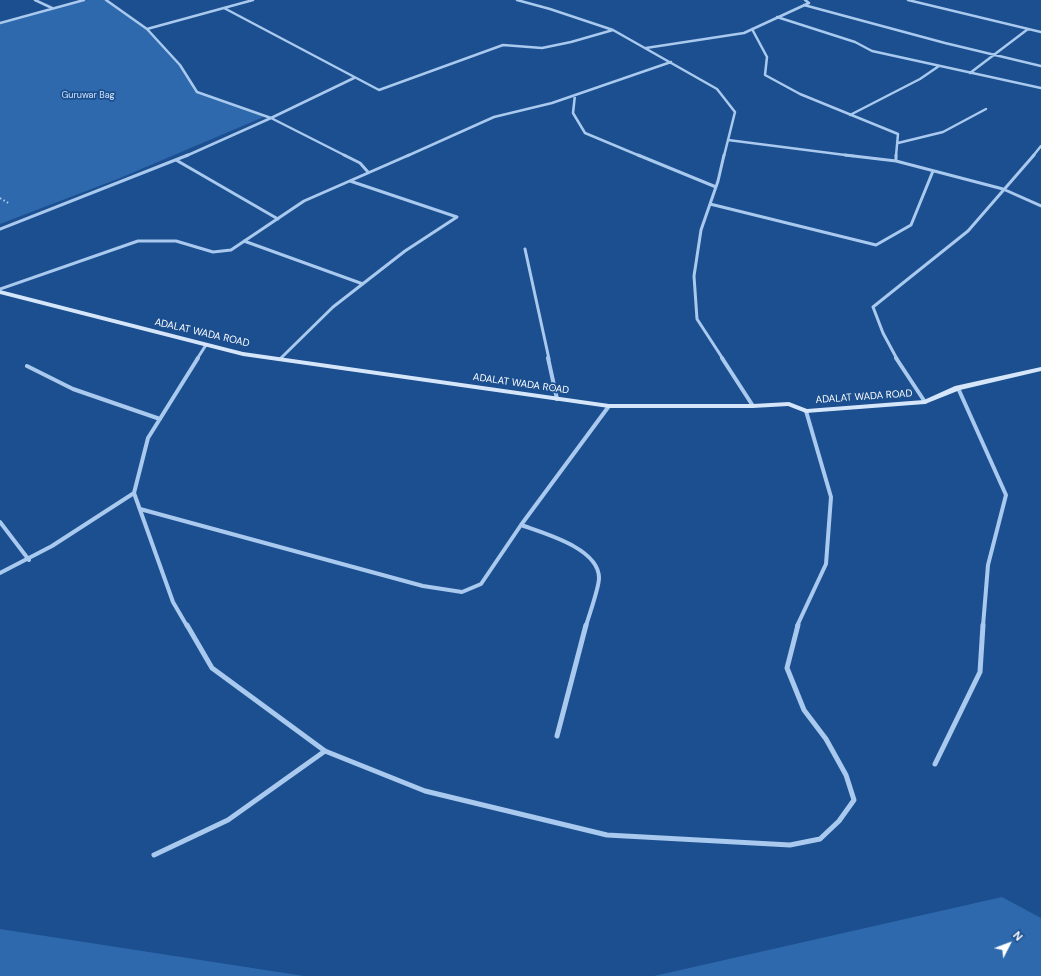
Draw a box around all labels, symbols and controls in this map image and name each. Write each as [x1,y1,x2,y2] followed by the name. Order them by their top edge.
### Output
[61,91,115,101] park label: Guruwar Bag
[153,316,251,350] street label: ADALAT WADA ROAD
[472,371,570,397] street label: ADALAT WADA ROAD
[815,388,913,406] street label: ADALAT WADA ROAD
[989,924,1029,964] north arrow
[1010,928,1026,944] text: N

